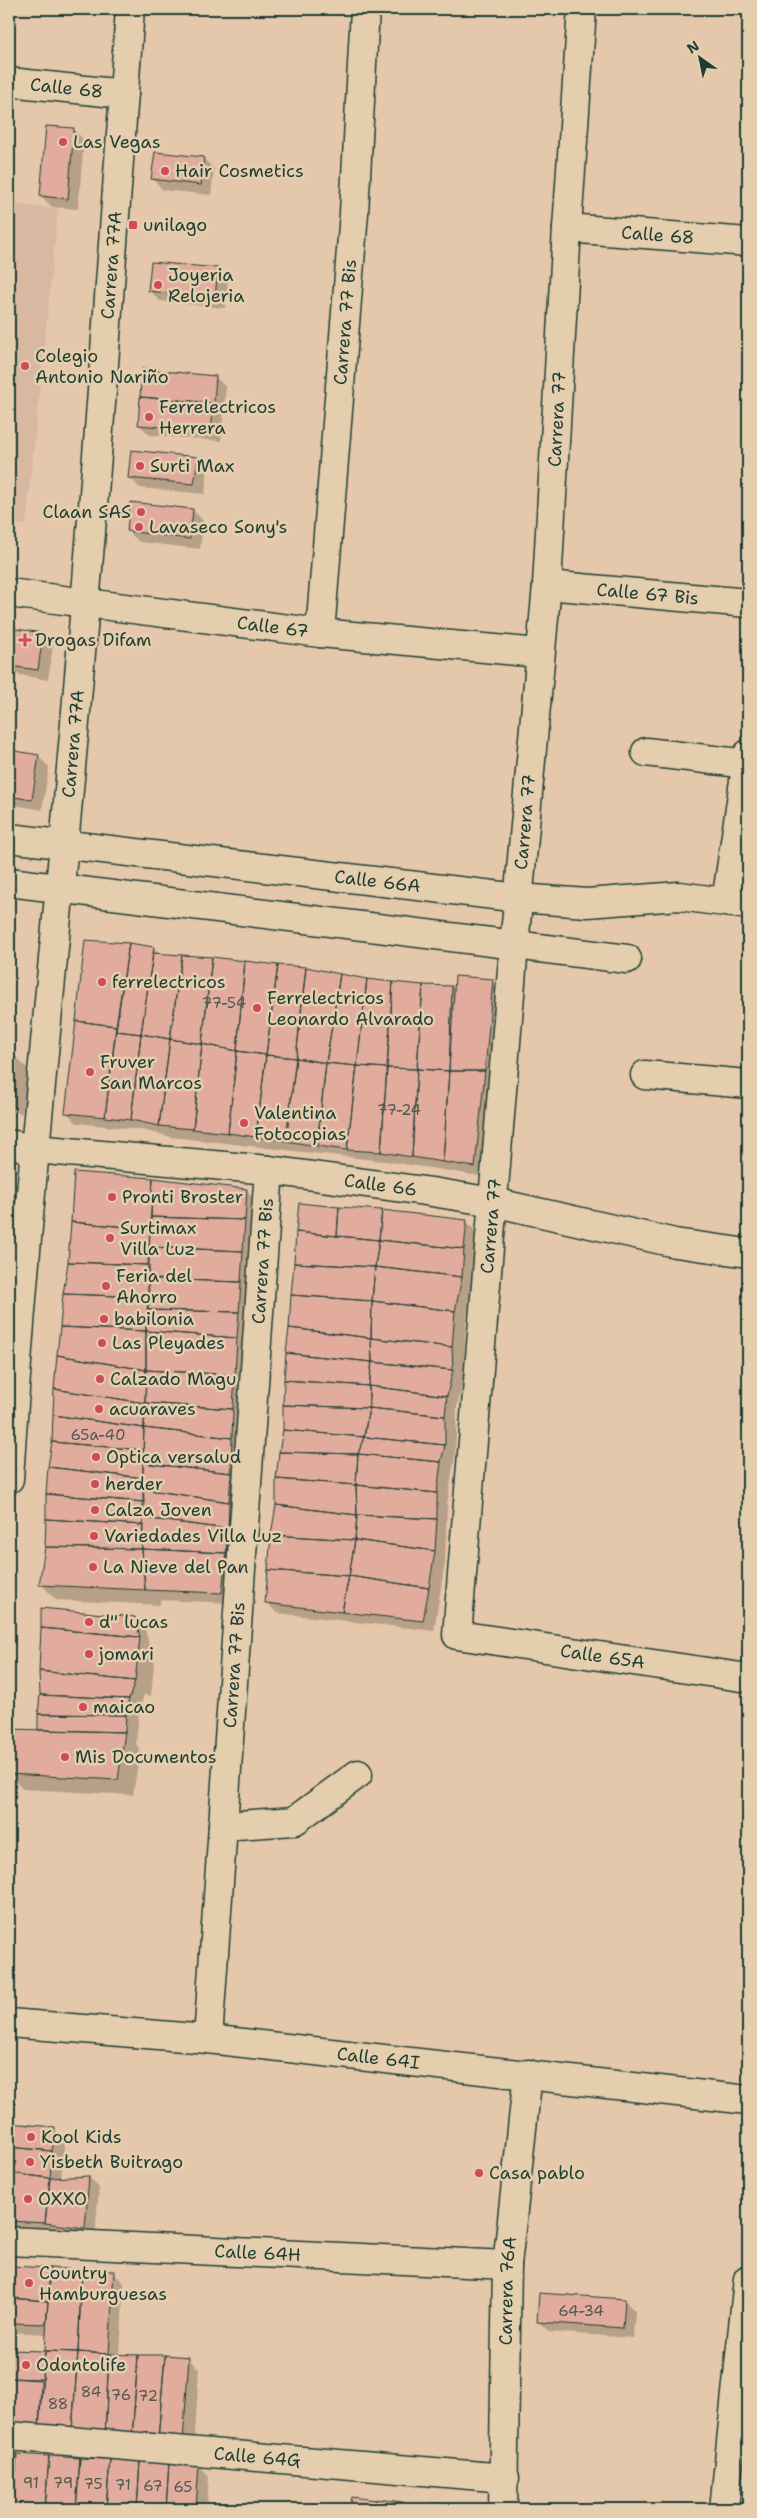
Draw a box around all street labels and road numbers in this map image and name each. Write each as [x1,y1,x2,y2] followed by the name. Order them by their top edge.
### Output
[29,72,104,104] street label: Calle 68
[95,210,127,320] street label: Carrera 77A
[620,220,695,250] street label: Calle 68
[328,258,362,386] street label: Carrera 77 Bis
[543,371,571,467] street label: Carrera 77
[595,577,700,611] street label: Calle 67 Bis
[236,610,310,643] street label: Calle 67
[56,689,90,799] street label: Carrera 77A
[509,773,541,871] street label: Carrera 77
[333,864,422,898] street label: Calle 66A
[342,1168,419,1202] street label: Calle 66
[475,1177,507,1275] street label: Carrera 77
[246,1197,279,1325] street label: Carrera 77 Bis
[218,1601,251,1729] street label: Carrera 77 Bis
[559,1638,646,1675] street label: Calle 65A
[335,2042,421,2075] street label: Calle 64I
[494,2235,522,2346] street label: Carrera 76A
[214,2239,302,2267] street label: Calle 64H
[213,2441,302,2473] street label: Calle 64G

